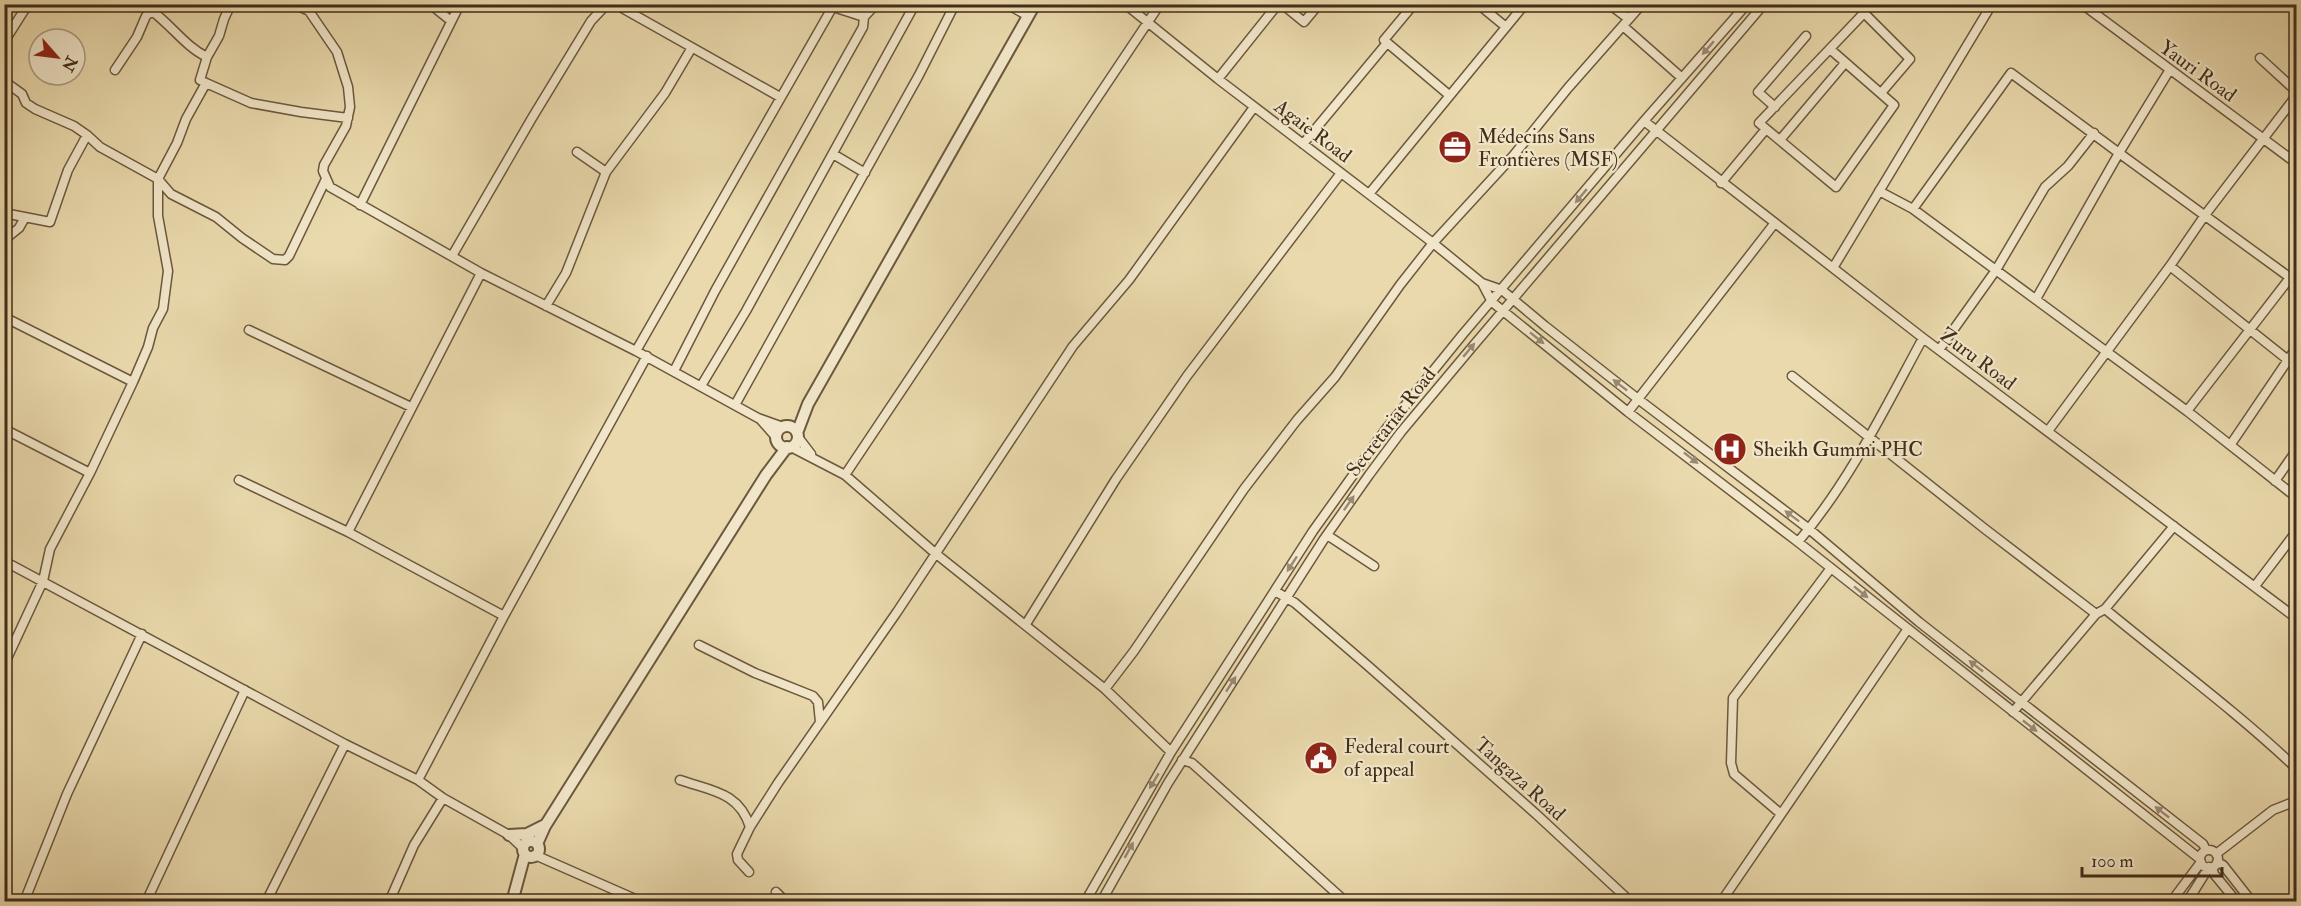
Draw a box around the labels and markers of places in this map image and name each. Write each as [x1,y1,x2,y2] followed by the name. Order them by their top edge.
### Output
[1478,124,1618,172] place label: Médecins Sans Frontières (MSF)
[1437,129,1473,165] office icon: Médecins Sans Frontières (MSF)
[1712,431,1748,467] hospital icon: Sheikh Gummi PHC
[1753,437,1923,462] place label: Sheikh Gummi PHC
[1344,734,1450,783] place label: Federal court of appeal
[1303,740,1339,776] public building icon: Federal court of appeal

